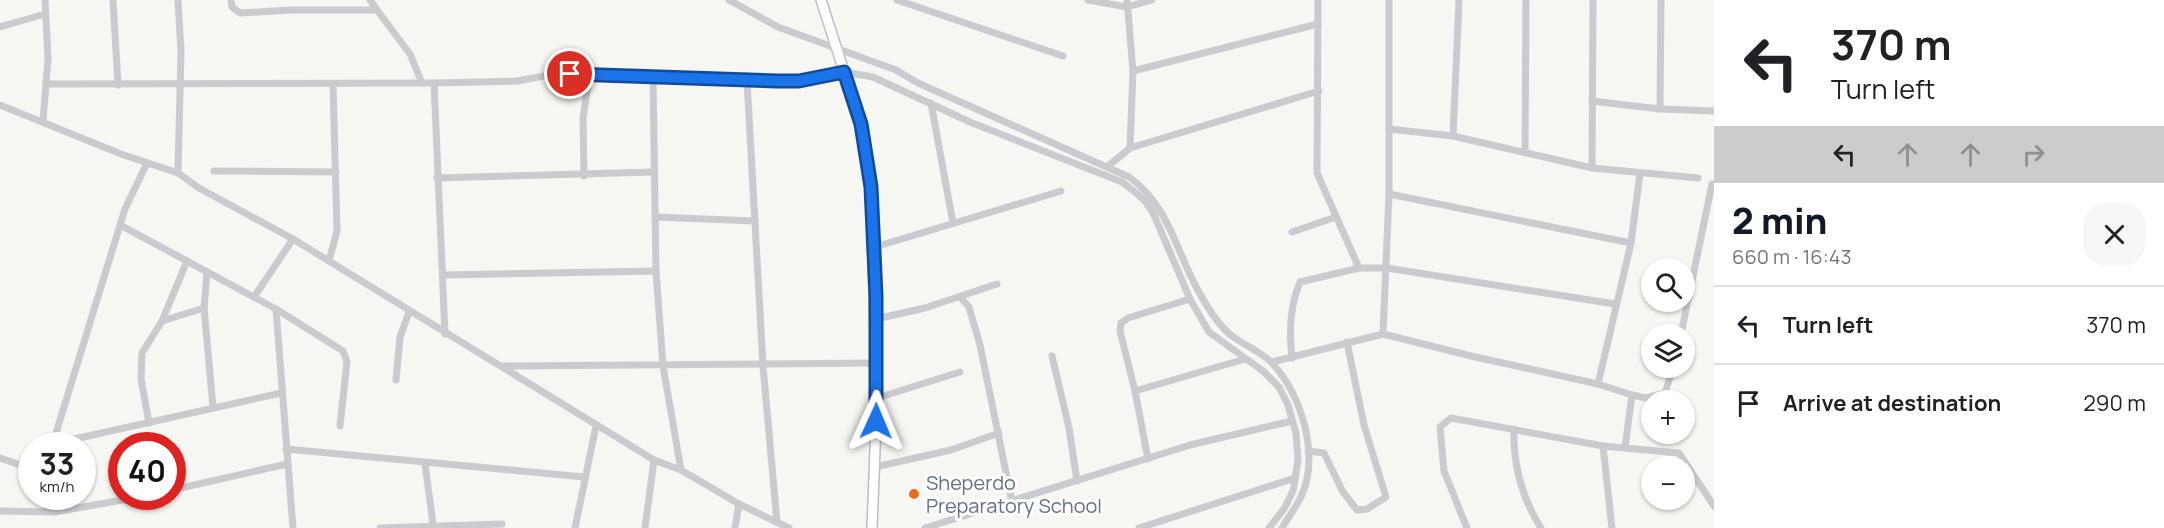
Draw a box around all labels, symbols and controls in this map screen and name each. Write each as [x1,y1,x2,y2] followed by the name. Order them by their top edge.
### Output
[1831,15,1952,73] text: 370 m
[1732,24,1810,102] icon: left
[544,48,595,99] pin
[553,57,586,90] icon: arrive
[1831,70,1935,107] text: Turn left
[1828,138,1861,171] icon: left
[1891,138,1924,171] icon: ahead
[1954,138,1987,171] icon: ahead
[2017,138,2050,171] icon: right
[1732,196,1827,245] text: 2 min
[2083,203,2146,266] button: close
[1732,243,1852,270] text: 660 m · 16:43
[1641,258,1695,510] map controls
[1641,258,1695,312] button: search
[1732,309,1765,342] icon: left
[1783,310,1873,340] text: Turn left
[2086,310,2146,340] text: 370 m
[1641,324,1695,378] button: layers
[1732,387,1765,420] icon: arrive
[1783,388,2001,418] text: Arrive at destination
[2083,388,2146,418] text: 290 m
[844,389,908,453] position arrow
[1641,390,1695,444] button: +
[108,432,186,510] speed limit sign: 40
[40,443,74,484] text: 33
[1641,456,1695,510] button: −
[926,469,1102,519] place label: Sheperdo Preparatory School
[40,476,74,497] text: km/h
[907,487,921,501] marker: Sheperdo Preparatory School

